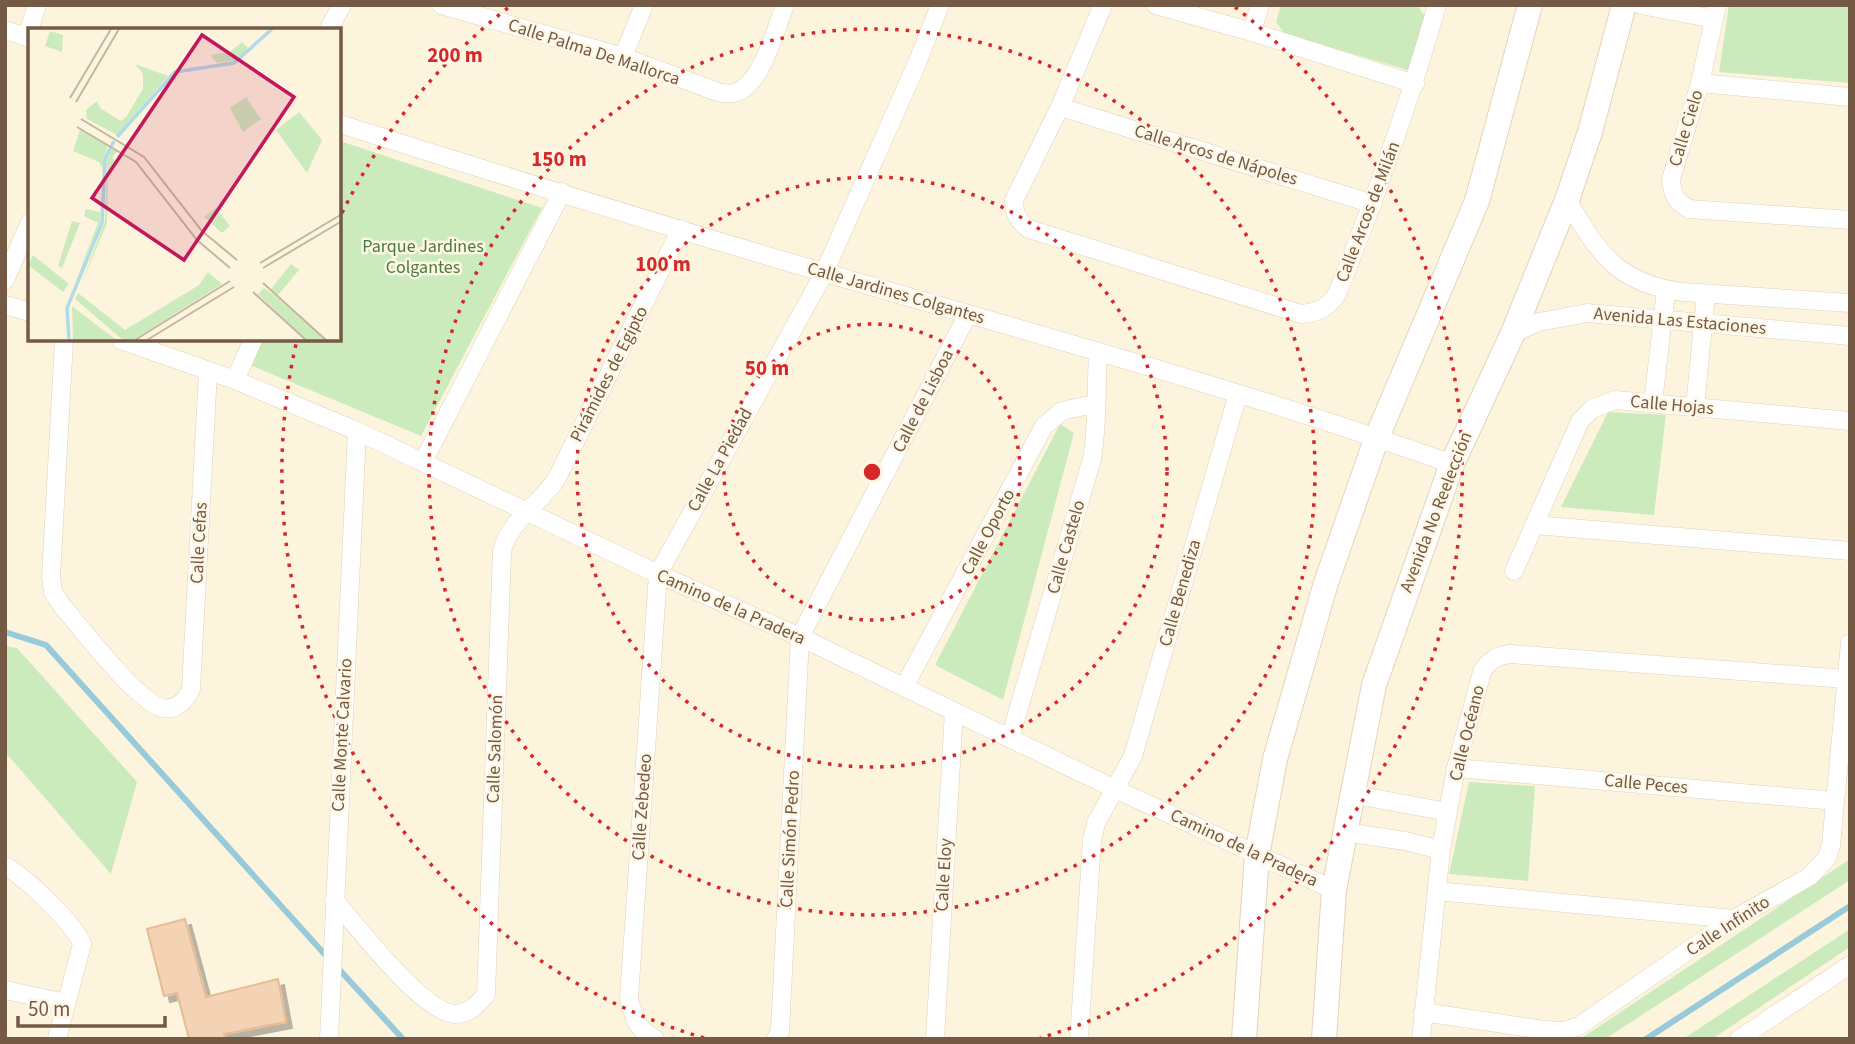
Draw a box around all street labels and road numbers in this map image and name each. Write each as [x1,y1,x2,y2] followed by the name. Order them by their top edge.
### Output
[505,12,683,92] street label: Calle Palma De Mallorca
[1662,87,1710,169] street label: Calle Cielo
[1131,118,1301,192] street label: Calle Arcos de Nápoles
[1330,138,1406,286] street label: Calle Arcos de Milán
[804,256,988,330] street label: Calle Jardines Colgantes
[1593,301,1767,341] street label: Avenida Las Estaciones
[564,302,654,446] street label: Pirámides de Egipto
[886,345,960,457] street label: Calle de Lisboa
[1629,389,1715,421] street label: Calle Hojas
[681,404,759,516] street label: Calle La Piedad
[1394,428,1478,596] street label: Avenida No Reelección
[955,484,1021,580] street label: Calle Oporto
[1041,497,1091,597] street label: Calle Castelo
[184,502,214,584] street label: Calle Cefas
[1153,537,1207,649] street label: Calle Benediza
[653,563,809,651] street label: Camino de la Pradera
[325,658,359,812] street label: Calle Monte Calvario
[1443,682,1491,784] street label: Calle Océano
[481,694,509,804] street label: Calle Salomón
[626,753,658,861] street label: Calle Zebedeo
[1603,768,1689,800] street label: Calle Peces
[774,770,806,908] street label: Calle Simón Pedro
[1166,803,1322,893] street label: Camino de la Pradera
[930,837,958,912] street label: Calle Eloy
[1681,890,1775,962] street label: Calle Infinito

